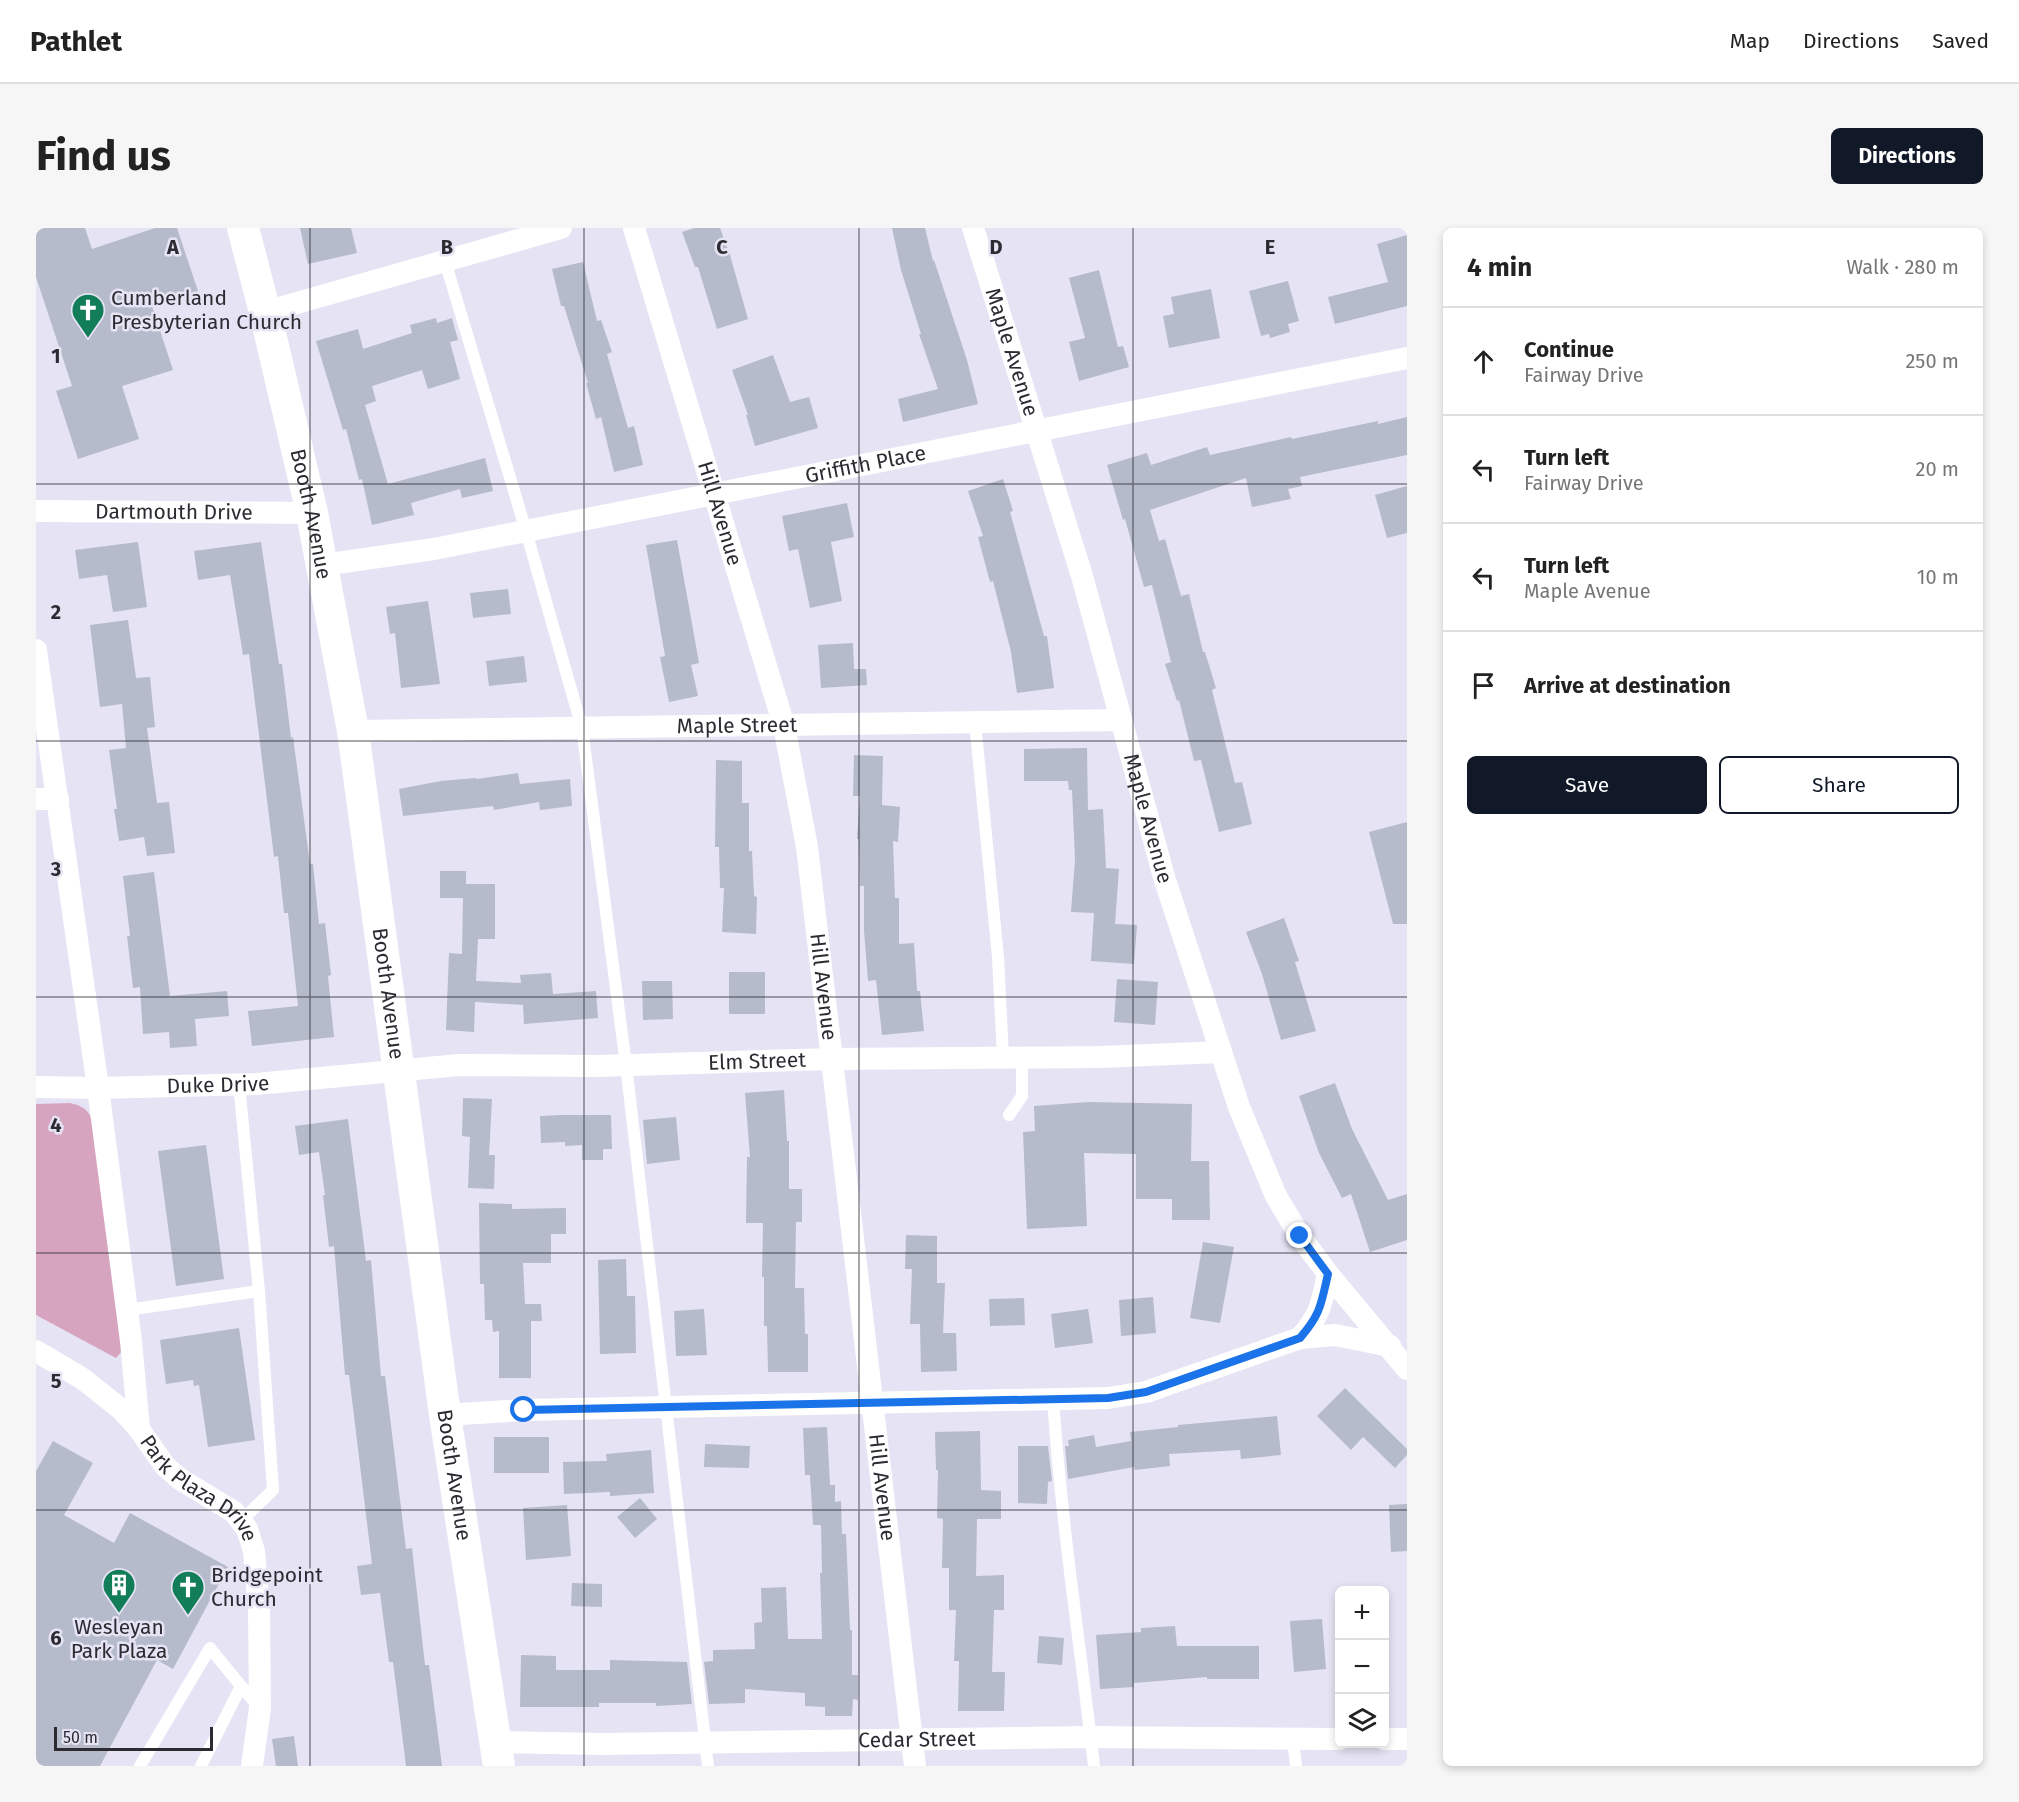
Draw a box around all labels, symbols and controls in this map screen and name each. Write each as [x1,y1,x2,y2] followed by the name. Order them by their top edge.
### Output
[30,25,122,58] text: Pathlet
[1730,28,1770,54] text: Map
[1803,28,1899,54] text: Directions
[1932,28,1989,54] text: Saved
[1831,128,1983,184] button: Directions
[36,131,171,181] text: Find us
[166,235,180,259] text: A
[441,235,453,259] text: B
[716,235,728,259] text: C
[989,235,1003,259] text: D
[1265,235,1275,259] text: E
[1467,252,1532,283] text: 4 min
[1846,255,1959,279] text: Walk · 280 m
[111,285,302,335] place label: Cumberland Presbyterian Church
[980,285,1044,419] street label: Maple Avenue
[70,292,106,339] church icon: Cumberland Presbyterian Church
[1524,336,1614,363] text: Continue
[51,344,61,368] text: 1
[1467,345,1500,378] icon: ahead
[1905,349,1959,373] text: 250 m
[1524,363,1644,387] text: Fairway Drive
[803,440,928,489] street label: Griffith Place
[1524,444,1609,471] text: Turn left
[284,446,337,581] street label: Booth Avenue
[1467,453,1500,486] icon: left
[1916,457,1959,481] text: 20 m
[692,458,748,569] street label: Hill Avenue
[1524,471,1644,495] text: Fairway Drive
[95,498,253,526] street label: Dartmouth Drive
[1524,552,1609,579] text: Turn left
[1467,561,1500,594] icon: left
[1917,565,1959,589] text: 10 m
[1524,579,1651,603] text: Maple Avenue
[51,600,61,624] text: 2
[1467,669,1500,702] icon: arrive
[1524,672,1731,699] text: Arrive at destination
[677,712,798,739] street label: Maple Street
[1118,751,1178,887] street label: Maple Avenue
[1467,756,1707,814] button: Save
[1719,756,1959,814] button: Share
[50,857,61,881] text: 3
[367,926,410,1061] street label: Booth Avenue
[804,932,843,1042] street label: Hill Avenue
[708,1047,807,1076] street label: Elm Street
[166,1070,270,1099] street label: Duke Drive
[50,1113,62,1137] text: 4
[1286,1222,1312,1248] route end
[51,1369,62,1393] text: 5
[510,1396,536,1422] route start
[431,1408,477,1543] street label: Booth Avenue
[134,1430,263,1544] street label: Park Plaza Drive
[863,1432,901,1542] street label: Hill Avenue
[211,1562,323,1612] place label: Bridgepoint Church
[101,1567,137,1614] building icon: Wesleyan Park Plaza
[170,1569,206,1616] church icon: Bridgepoint Church
[1335,1586,1389,1748] map controls
[1335,1586,1389,1640] button: +
[71,1614,167,1664] place label: Wesleyan Park Plaza
[50,1626,62,1650] text: 6
[1335,1640,1389,1694] button: −
[1335,1694,1389,1748] button: layers
[54,1724,213,1752] scale bar
[858,1726,976,1753] street label: Cedar Street
[63,1728,98,1747] text: 50 m

